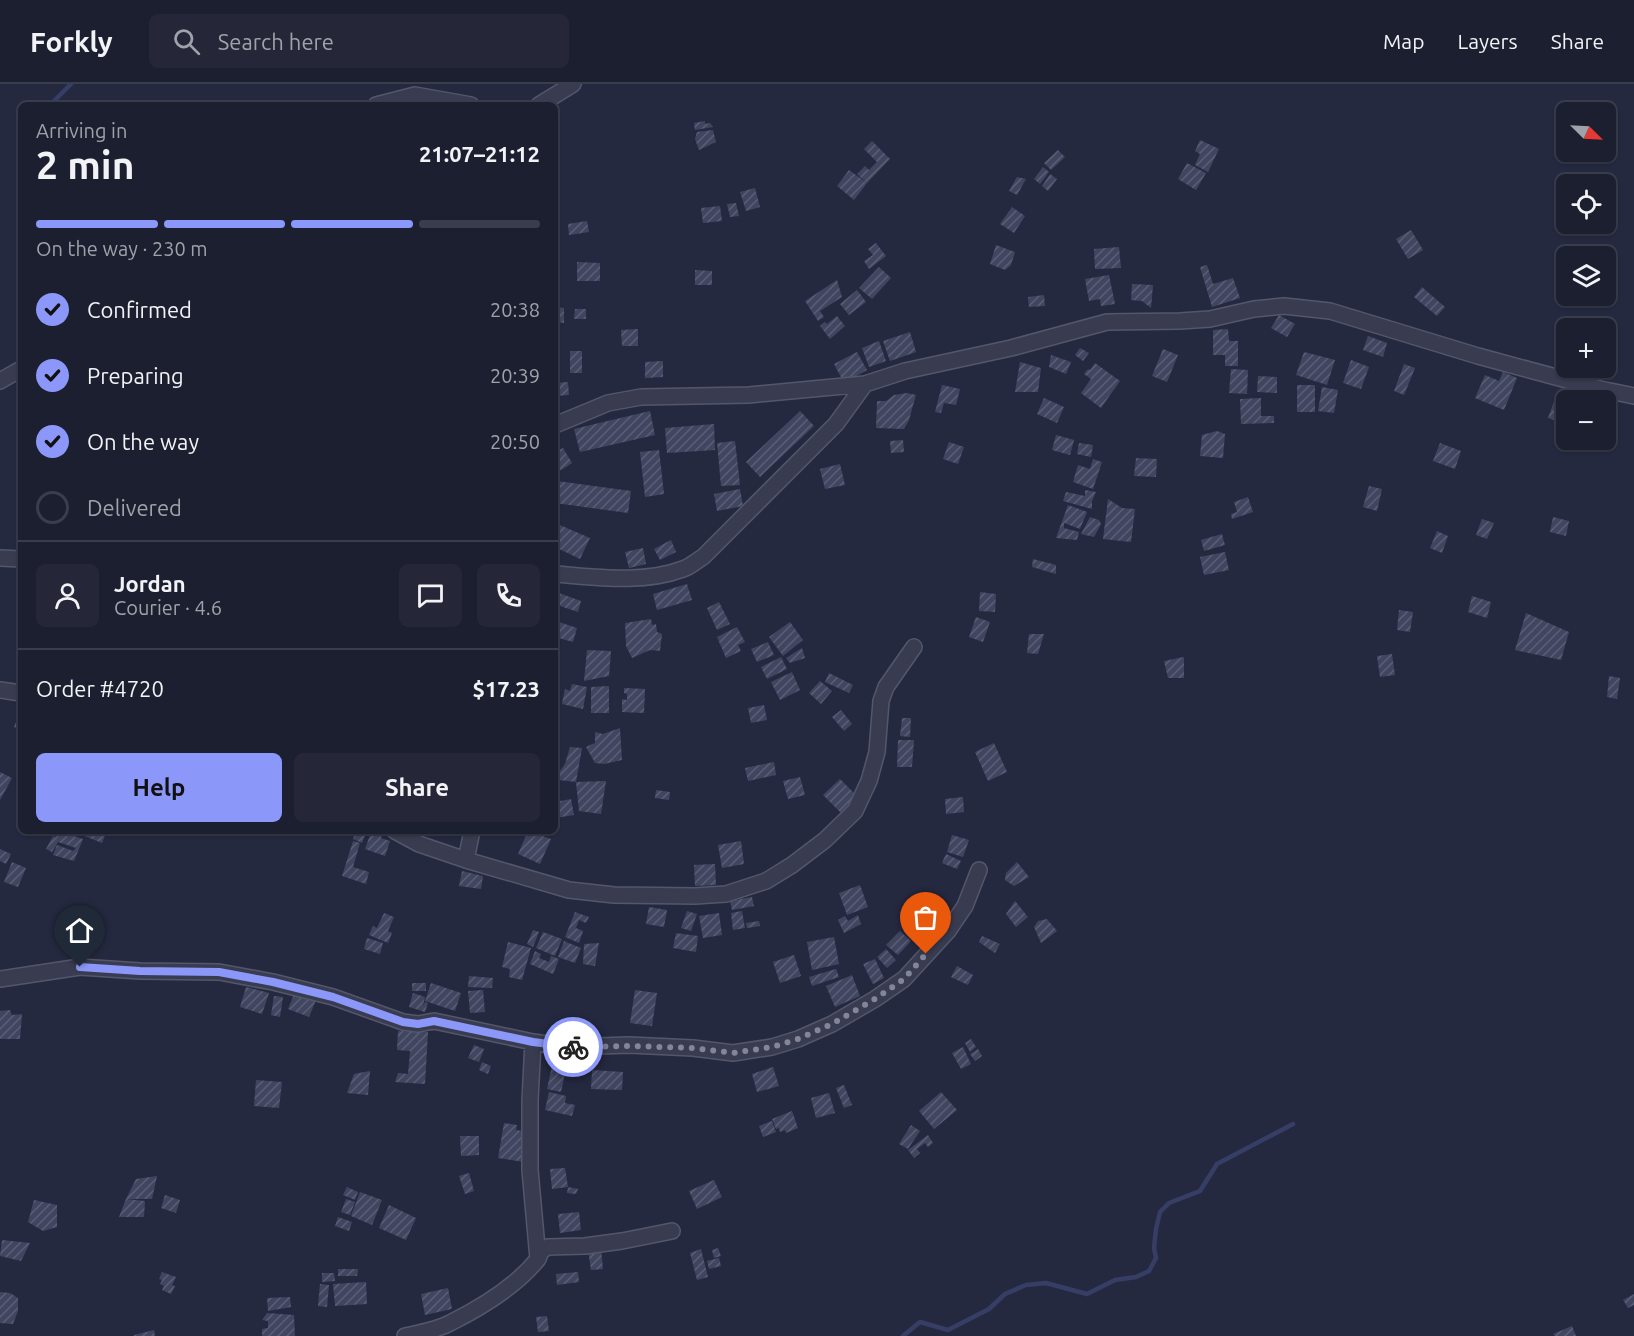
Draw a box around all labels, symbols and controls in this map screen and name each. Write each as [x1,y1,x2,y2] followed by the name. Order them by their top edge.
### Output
[149,14,569,68] search box
[170,25,203,58] icon: search
[30,26,113,57] text: Forkly
[218,29,334,54] text: Search here
[1383,29,1424,53] text: Map
[1457,29,1518,53] text: Layers
[1551,29,1604,53] text: Share
[1556,102,1616,162] north arrow
[1556,102,1616,450] map controls
[36,119,127,142] text: Arriving in
[419,141,540,166] text: 21:07–21:12
[36,143,135,186] text: 2 min
[1556,174,1616,234] button: locate
[36,237,208,260] text: On the way · 230 m
[1556,246,1616,306] button: layers
[36,293,69,326] icon: check
[87,297,192,322] text: Confirmed
[490,298,540,321] text: 20:38
[1556,318,1616,378] button: +
[36,359,69,392] icon: check
[87,363,184,388] text: Preparing
[490,364,540,387] text: 20:39
[1556,390,1616,450] button: −
[36,425,69,458] icon: check
[87,429,199,454] text: On the way
[490,430,540,453] text: 20:50
[87,495,182,520] text: Delivered
[36,564,99,627] button: person
[399,564,462,627] button: chat
[477,564,540,627] button: phone
[114,571,186,596] text: Jordan
[114,596,222,619] text: Courier · 4.6
[36,676,164,701] text: Order #4720
[473,676,540,701] text: $17.23
[36,753,282,822] button: Help
[294,753,540,822] button: Share
[900,892,951,954] pin
[909,901,942,934] icon: bag
[54,905,105,967] pin
[63,914,96,947] icon: home
[543,1017,603,1077] courier
[557,1031,590,1064] icon: bike

